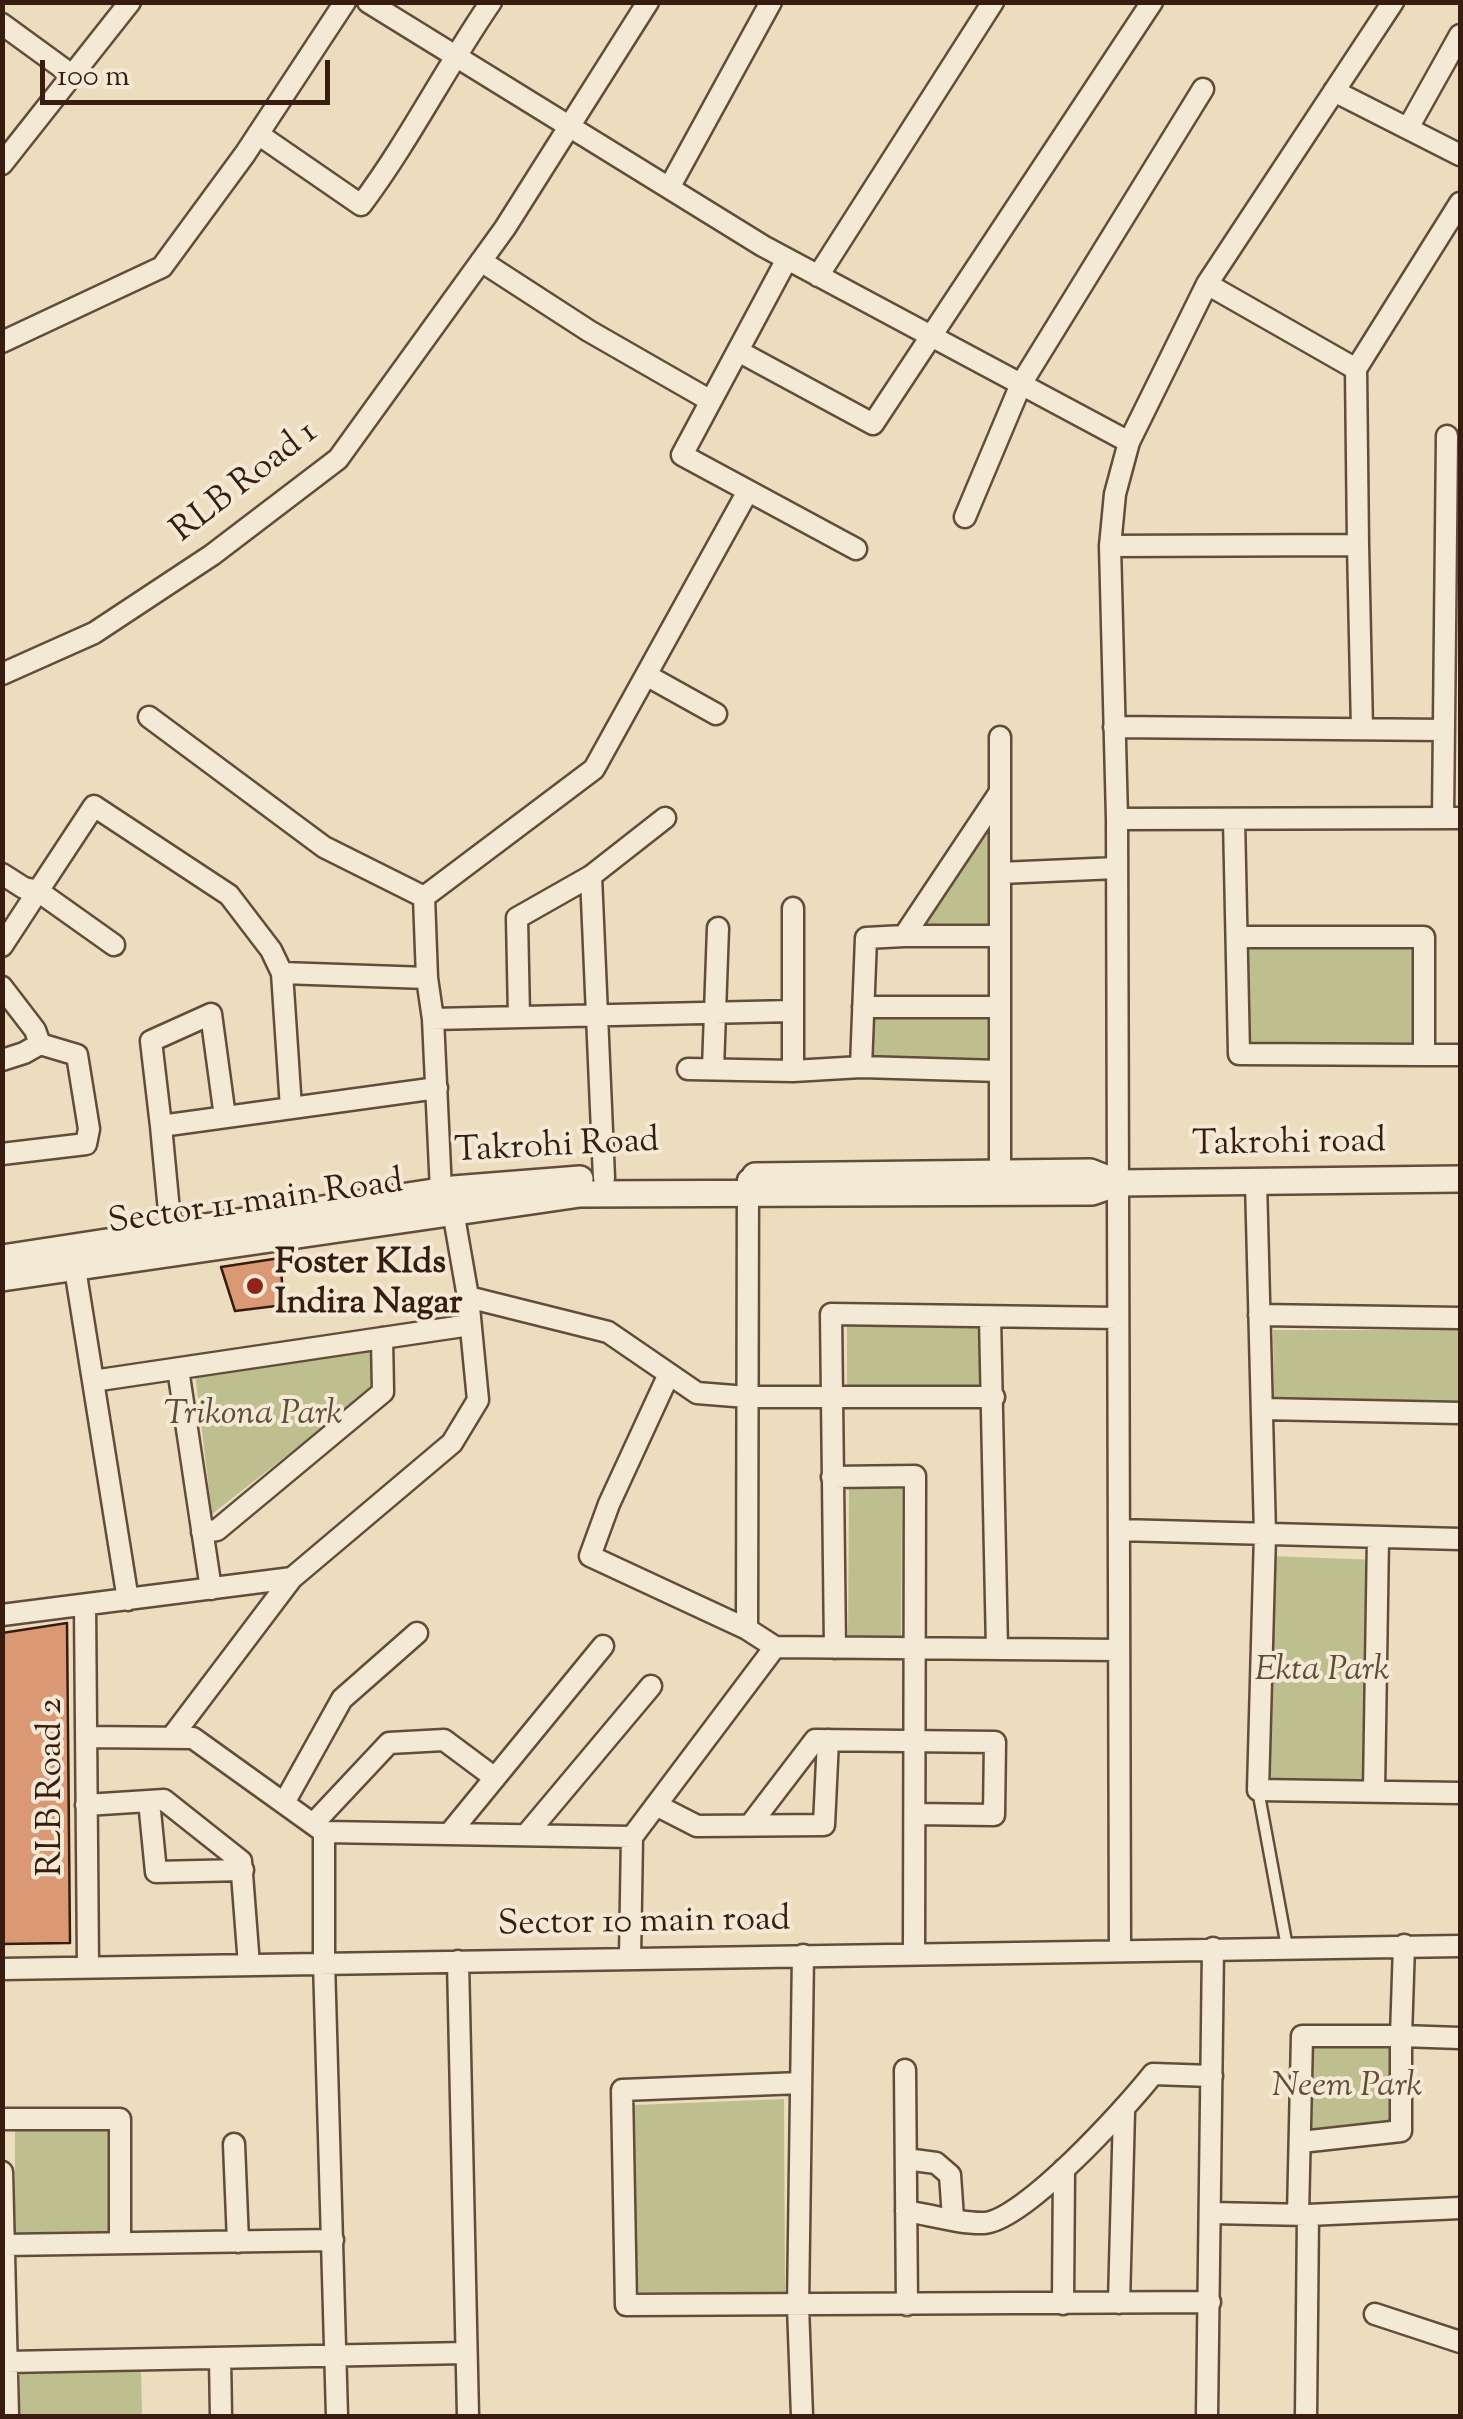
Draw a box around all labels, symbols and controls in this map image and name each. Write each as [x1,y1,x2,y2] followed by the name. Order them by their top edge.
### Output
[45,40,335,102] scale bar
[57,56,130,99] text: 100 m
[165,414,327,554] street label: RLB Road 1
[454,1123,660,1175] street label: Takrohi Road
[1192,1123,1386,1169] street label: Takrohi road
[106,1163,406,1247] street label: Sector 11 main Road
[275,1245,462,1327] place label: Foster KIds Indira Nagar
[244,1275,266,1297] marker: Foster KIds Indira Nagar
[164,1396,342,1438] park label: Trikona Park
[1254,1652,1390,1694] park label: Ekta Park
[33,1698,75,1876] street label: RLB Road 2
[497,1901,791,1949] street label: Sector 10 main road
[1272,2068,1422,2110] park label: Neem Park

